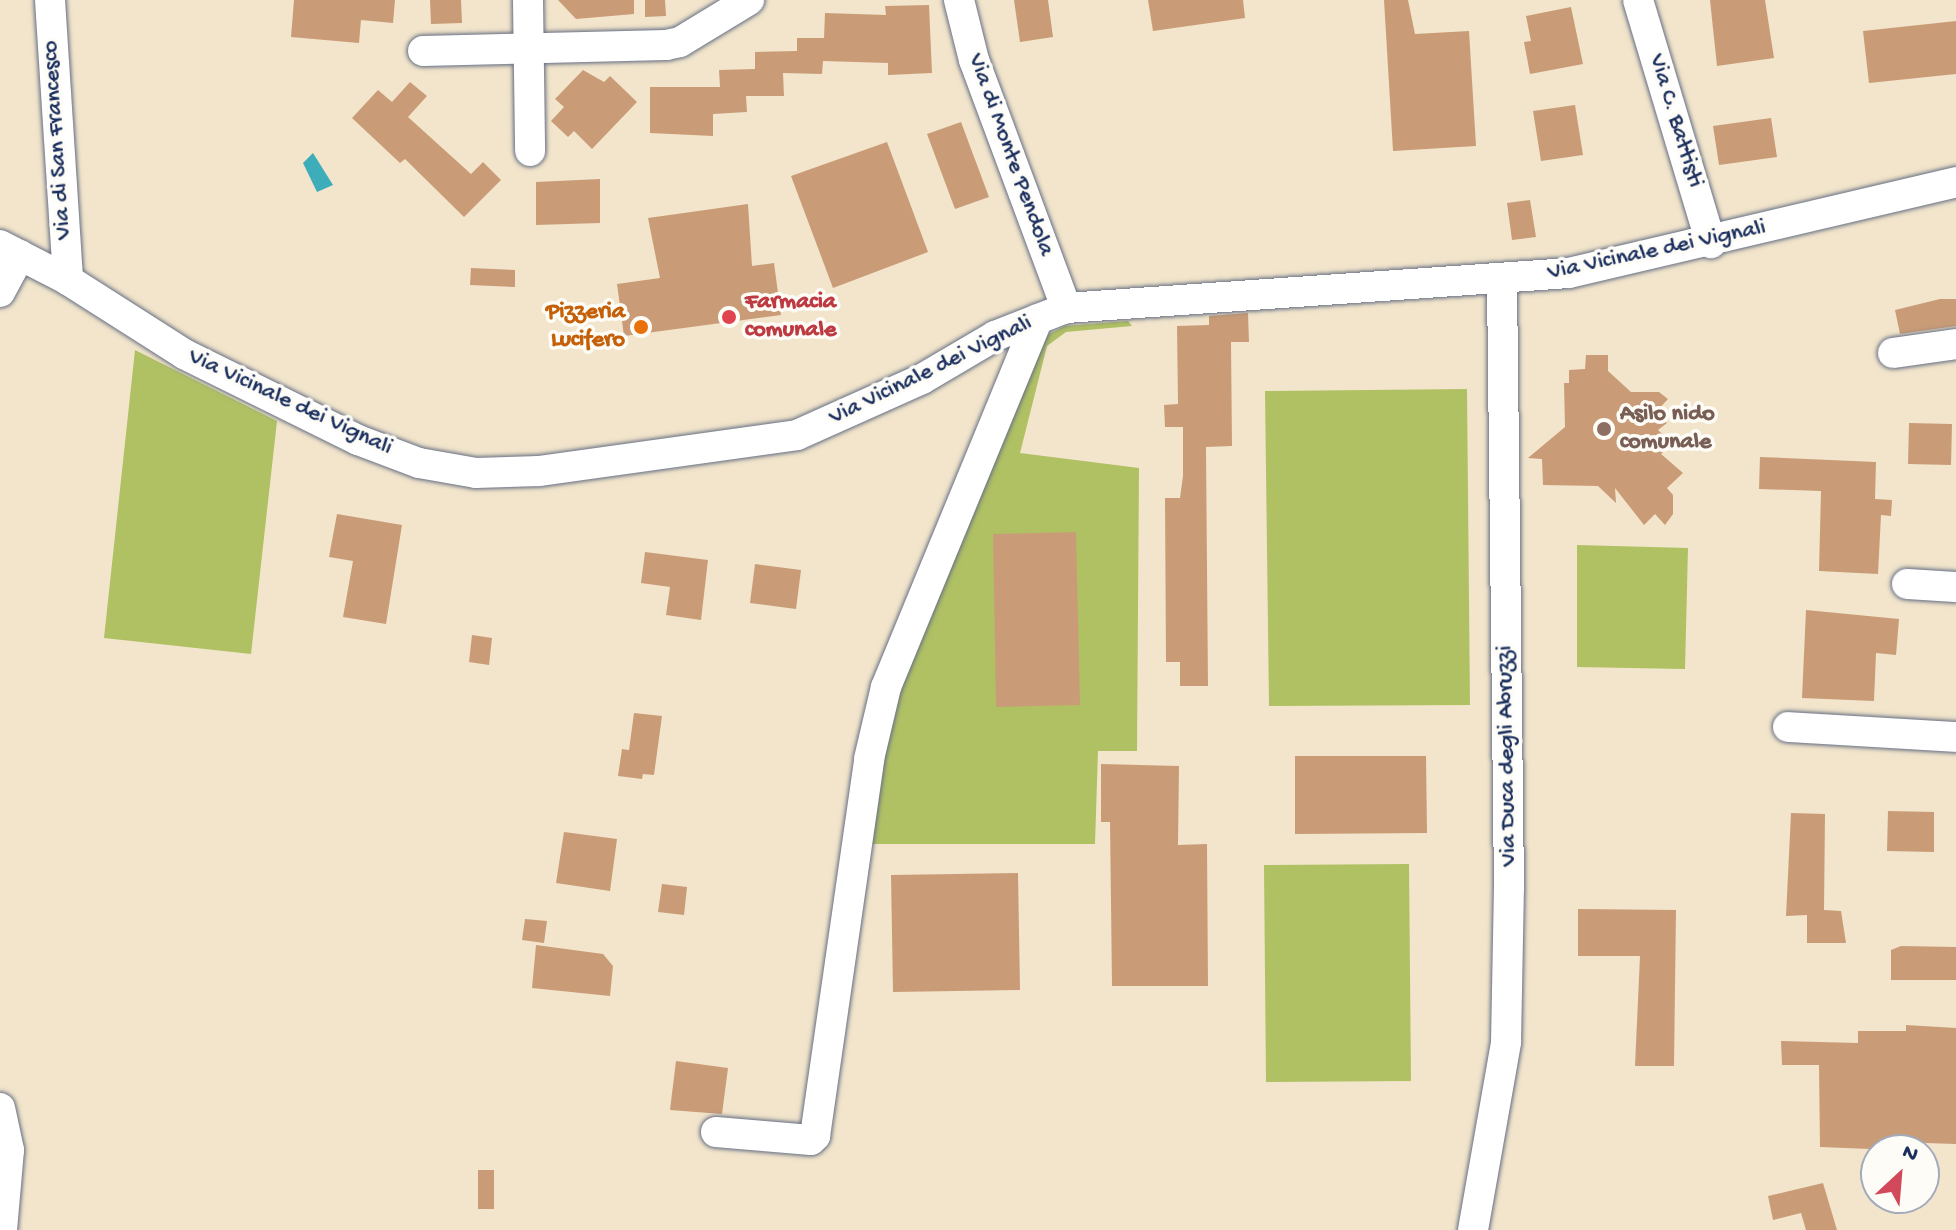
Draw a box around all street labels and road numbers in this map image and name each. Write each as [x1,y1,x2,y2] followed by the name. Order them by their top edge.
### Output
[37,39,79,241] street label: Via di San Francesco
[960,50,1060,260] street label: Via di Monte Pendola
[1641,51,1709,191] street label: Via C. Battisti
[1545,214,1769,288] street label: Via Vicinale dei Vignali
[825,309,1037,433] street label: Via Vicinale dei Vignali
[183,343,397,463] street label: Via Vicinale dei Vignali
[1492,645,1524,867] street label: Via Duca degli Abruzzi

